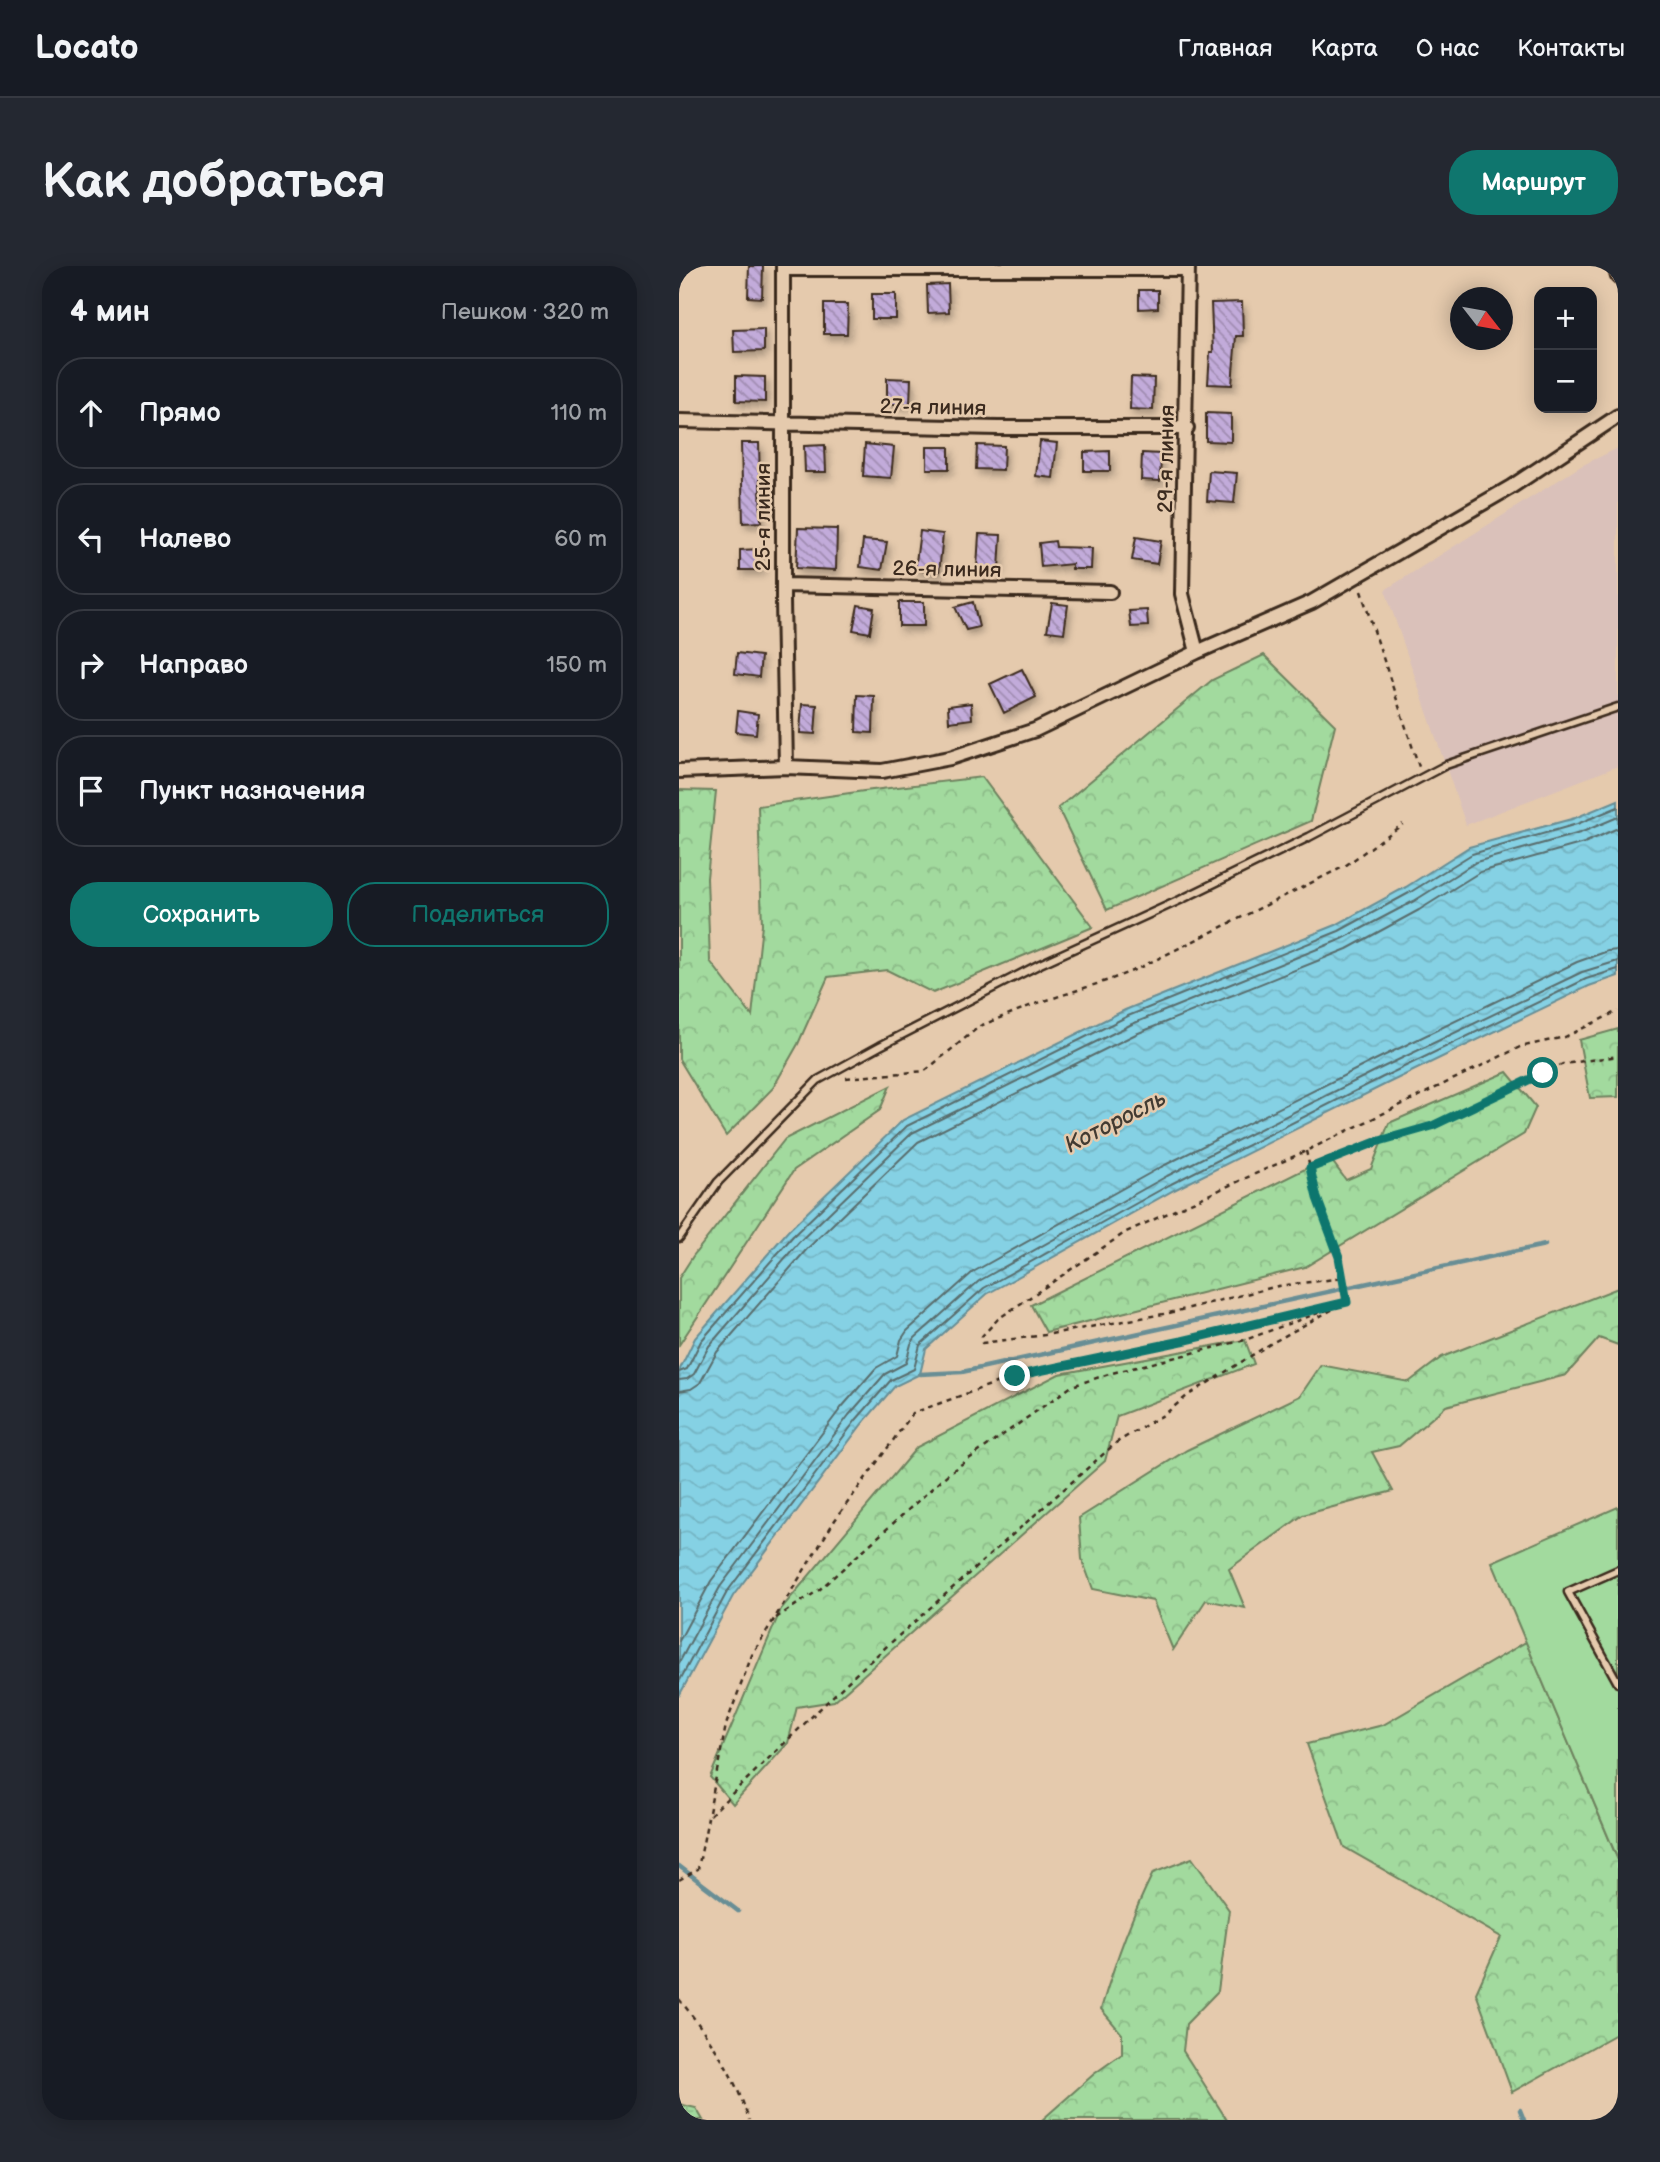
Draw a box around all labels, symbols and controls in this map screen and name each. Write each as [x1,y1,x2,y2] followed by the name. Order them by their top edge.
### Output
[35,28,139,68] text: Locato
[1178,34,1272,63] text: Главная
[1310,34,1378,63] text: Карта
[1416,34,1479,63] text: О нас
[1517,34,1625,63] text: Контакты
[1449,150,1618,215] button: Маршрут
[42,153,386,212] text: Как добраться
[1450,287,1513,350] north arrow
[1534,287,1597,413] map controls
[1534,287,1597,350] button: +
[70,294,150,330] text: 4 мин
[441,298,609,326] text: Пешком · 320 m
[1534,350,1597,413] button: −
[72,394,110,432] icon: ahead
[879,394,987,421] street label: 27-я линия
[139,398,221,429] text: Прямо
[550,399,607,427] text: 110 m
[1153,405,1180,513] street label: 29-я линия
[751,463,776,571] street label: 25-я линия
[72,520,110,558] icon: left
[139,524,231,555] text: Налево
[554,525,607,553] text: 60 m
[892,556,1002,583] street label: 26-я линия
[72,646,110,684] icon: right
[139,650,248,681] text: Направо
[546,651,607,679] text: 150 m
[72,772,110,810] icon: arrive
[139,776,365,807] text: Пункт назначения
[70,882,333,947] button: Сохранить
[347,882,609,947] button: Поделиться
[1527,1057,1558,1088] route start
[1060,1084,1171,1159] water label: Которосль
[999,1360,1030,1391] route end

